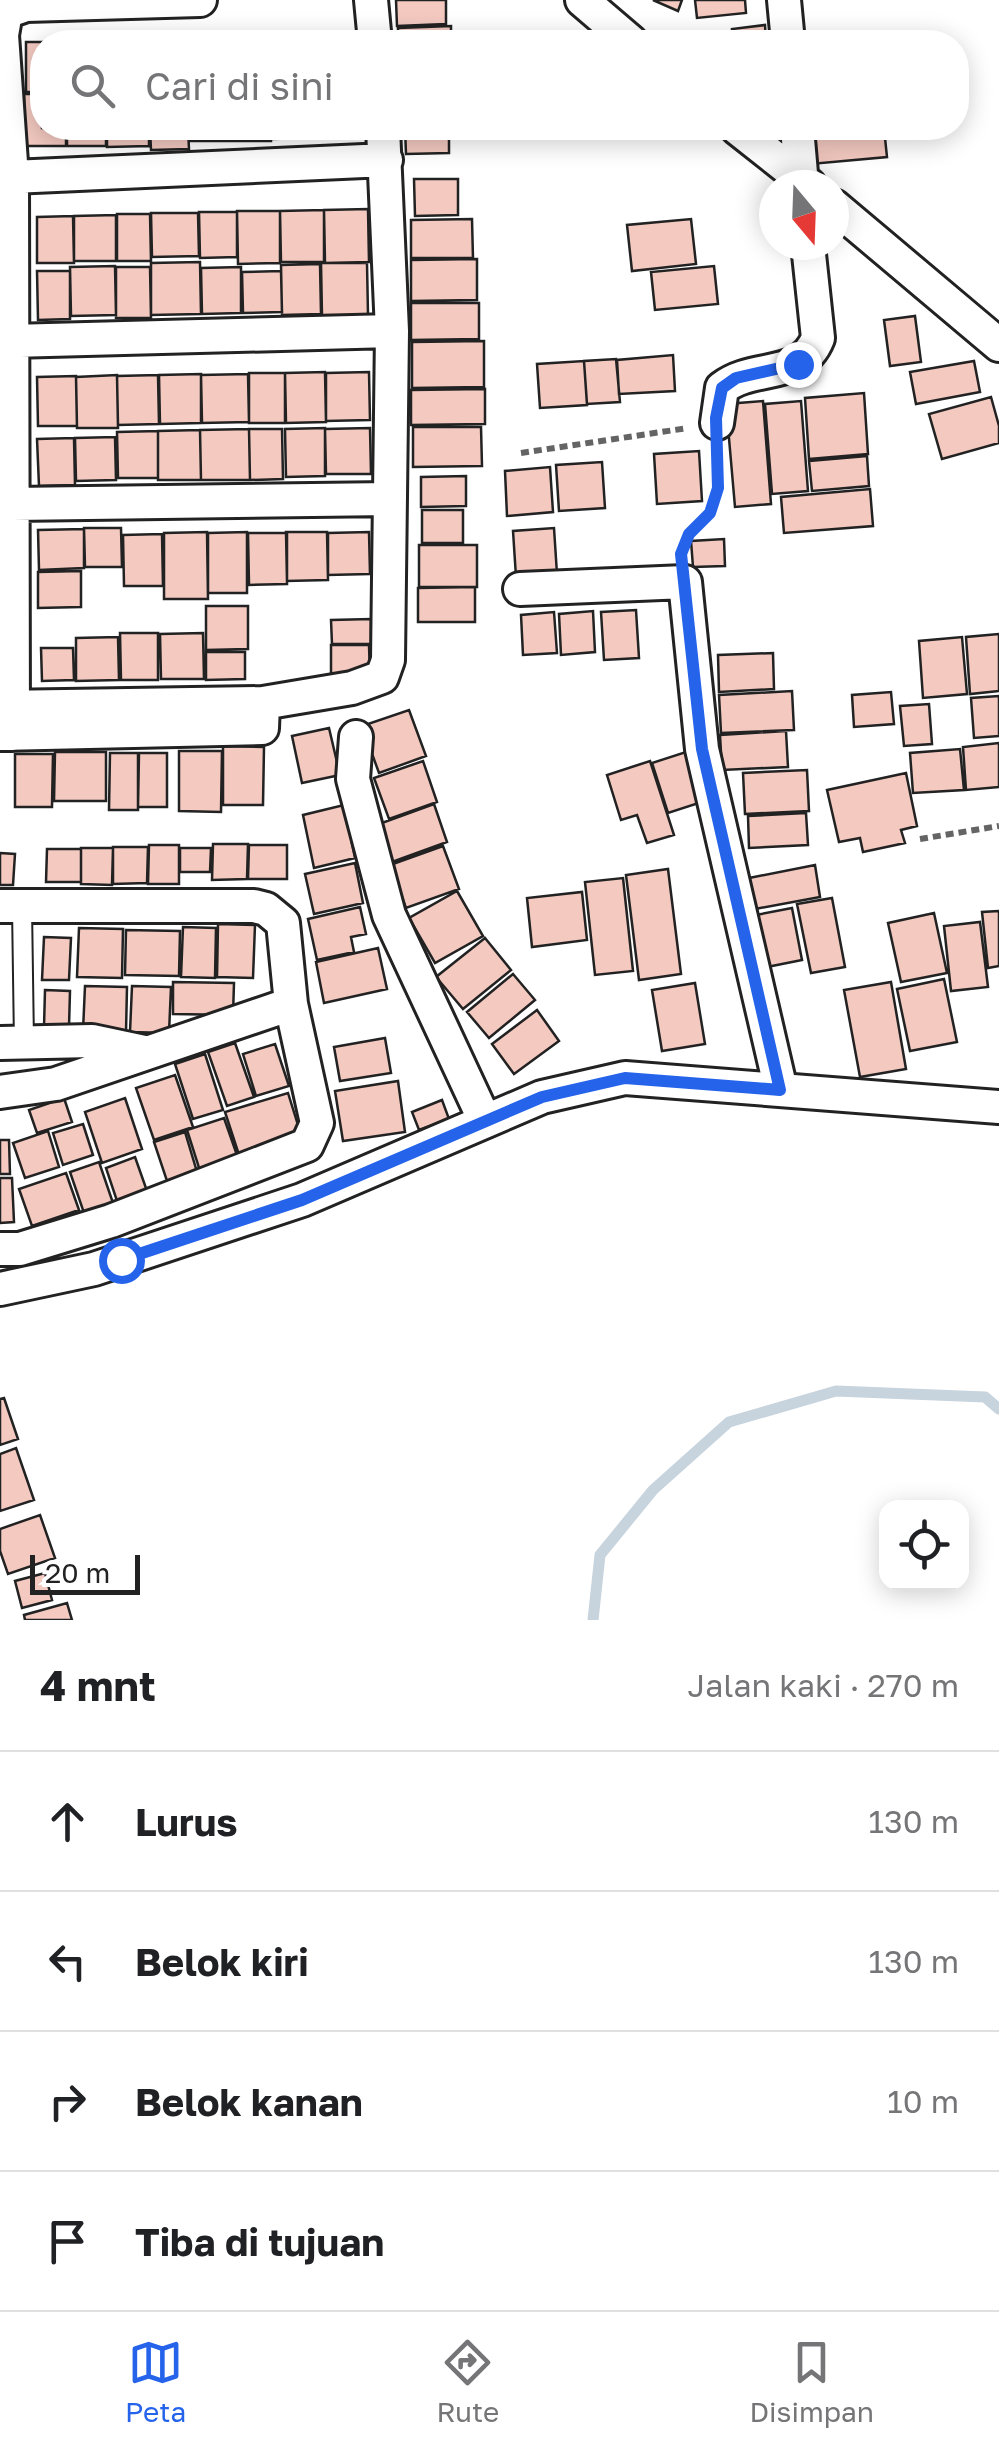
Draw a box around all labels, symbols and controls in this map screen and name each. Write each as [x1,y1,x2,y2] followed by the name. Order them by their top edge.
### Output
[30,30,969,140] search box
[65,58,120,113] icon: search
[145,63,334,108] text: Cari di sini
[759,170,849,260] north arrow
[776,342,822,388] route end
[99,1238,145,1284] route start
[879,1500,969,1590] map controls
[879,1500,969,1590] button: locate
[30,1550,140,1594] scale bar
[45,1556,110,1589] text: 20 m
[40,1660,156,1710] text: 4 mnt
[687,1666,959,1704] text: Jalan kaki · 270 m
[40,1794,95,1849] icon: ahead
[135,1799,238,1844] text: Lurus
[869,1802,959,1840] text: 130 m
[40,1934,95,1989] icon: left
[135,1939,309,1984] text: Belok kiri
[869,1942,959,1980] text: 130 m
[40,2074,95,2129] icon: right
[135,2079,363,2124] text: Belok kanan
[887,2082,959,2120] text: 10 m
[40,2214,95,2269] icon: arrive
[135,2219,384,2264] text: Tiba di tujuan
[125,2335,186,2428] tab: Peta
[436,2335,499,2428] tab: Rute
[749,2335,874,2428] tab: Disimpan

